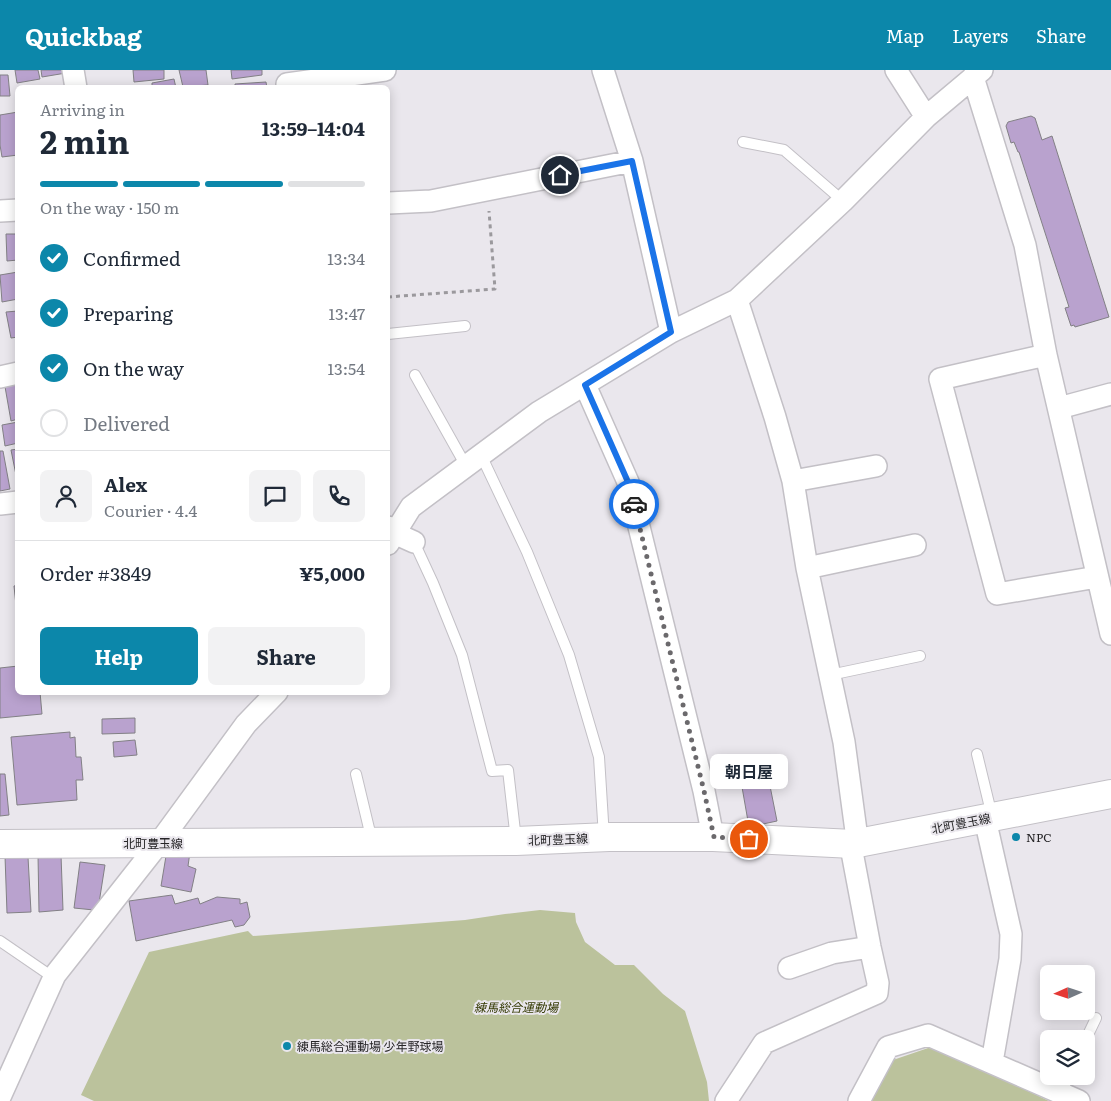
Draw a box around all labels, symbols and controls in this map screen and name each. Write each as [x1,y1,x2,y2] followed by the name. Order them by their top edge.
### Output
[25,18,142,53] text: Quickbag
[886,22,924,49] text: Map
[952,22,1008,49] text: Layers
[1036,22,1086,49] text: Share
[40,97,125,121] text: Arriving in
[262,114,365,142] text: 13:59–14:04
[40,116,129,164] text: 2 min
[539,154,581,196] pin
[546,161,574,189] icon: home
[40,195,179,219] text: On the way · 150 m
[40,244,68,272] icon: check
[83,244,181,272] text: Confirmed
[327,246,365,270] text: 13:34
[40,299,68,327] icon: check
[83,299,173,327] text: Preparing
[328,301,365,325] text: 13:47
[40,354,68,382] icon: check
[83,354,184,382] text: On the way
[328,356,365,380] text: 13:54
[83,409,170,437] text: Delivered
[40,470,92,522] button: person
[104,470,147,498] text: Alex
[249,470,301,522] button: chat
[313,470,365,522] button: phone
[609,479,659,529] courier
[620,490,648,518] icon: car
[104,498,197,522] text: Courier · 4.4
[40,559,151,587] text: Order #3849
[299,559,365,587] text: ¥5,000
[40,627,198,685] button: Help
[208,627,365,685] button: Share
[710,754,788,789] callout: 朝日屋
[725,759,773,783] text: 朝日屋
[930,808,992,838] street label: 北町豊玉線
[728,818,770,860] pin
[735,825,763,853] icon: bag
[1026,828,1052,846] place label: NPC
[528,829,588,849] street label: 北町豊玉線
[1010,831,1022,843] marker: NPC
[123,834,183,852] street label: 北町豊玉線
[1040,965,1095,1020] north arrow
[1040,965,1095,1085] map controls
[474,998,560,1016] park label: 練馬総合運動場
[1040,1030,1095,1085] button: layers
[297,1037,443,1055] place label: 練馬総合運動場 少年野球場
[281,1040,293,1052] marker: 練馬総合運動場 少年野球場

